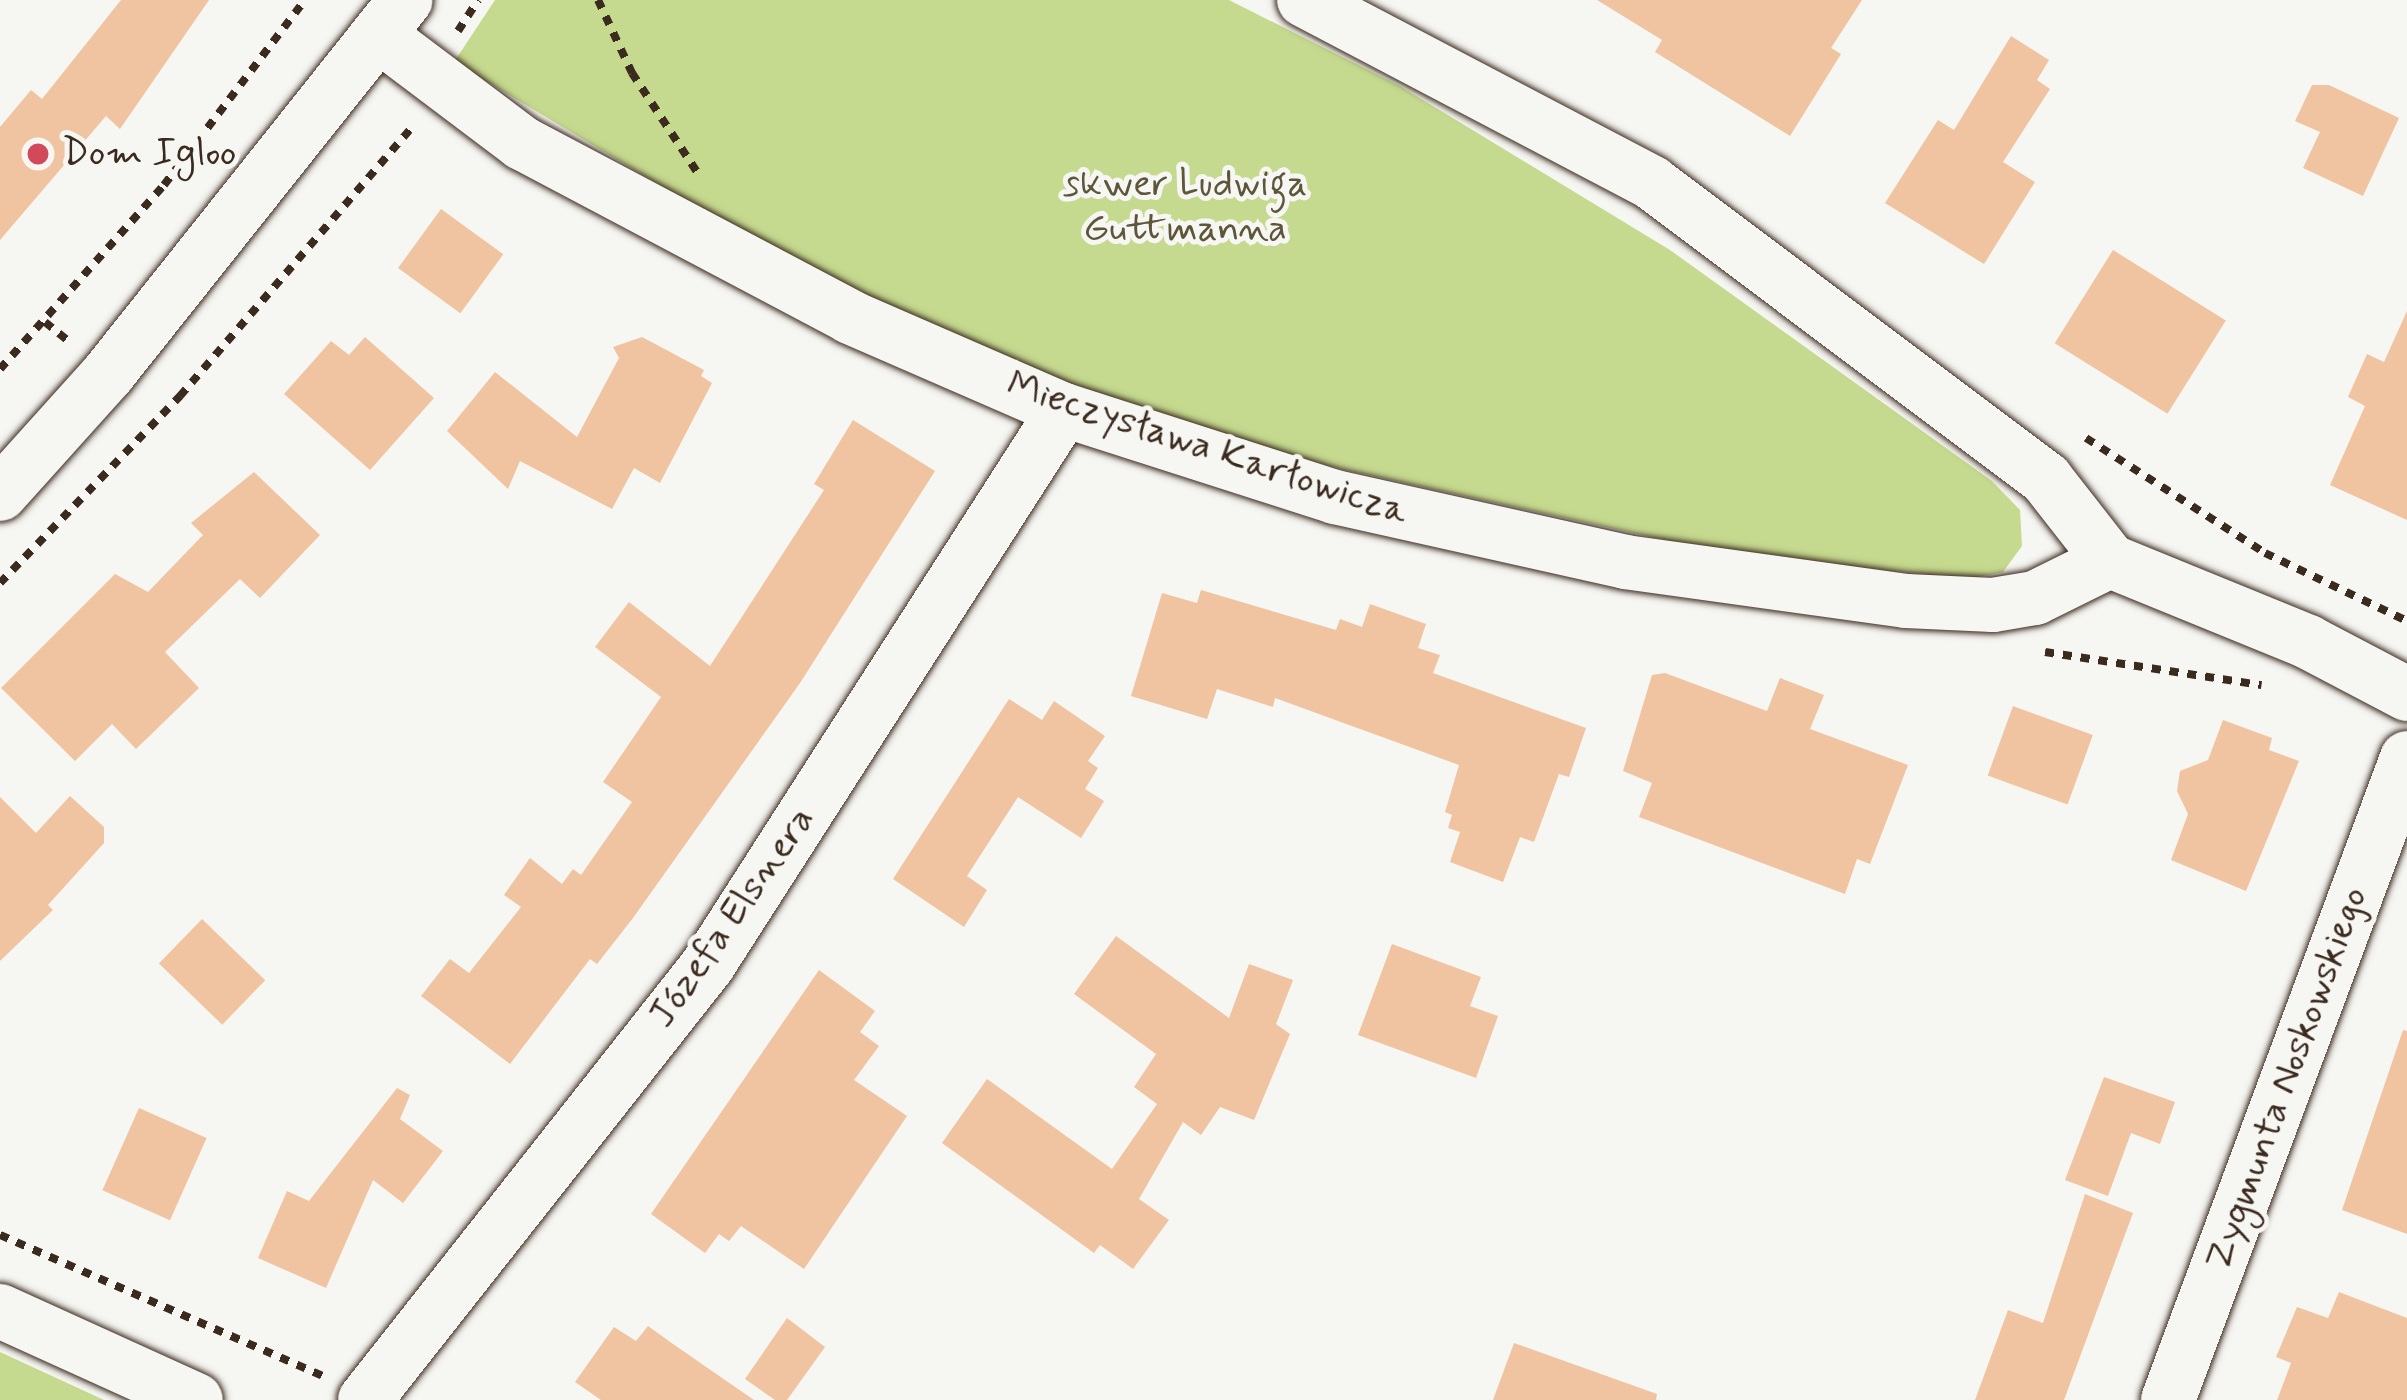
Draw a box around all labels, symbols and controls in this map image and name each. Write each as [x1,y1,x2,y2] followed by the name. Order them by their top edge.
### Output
[62,131,230,177] place label: Dom Igloo
[25,141,51,167] marker: Dom Igloo
[1057,163,1313,254] park label: skwer Ludwiga Guttmanna
[1002,363,1412,535] street label: Mieczysława Karłowicza
[639,797,827,1039] street label: Józefa Elsnera
[2197,880,2379,1278] street label: Zygmunta Noskowskiego

